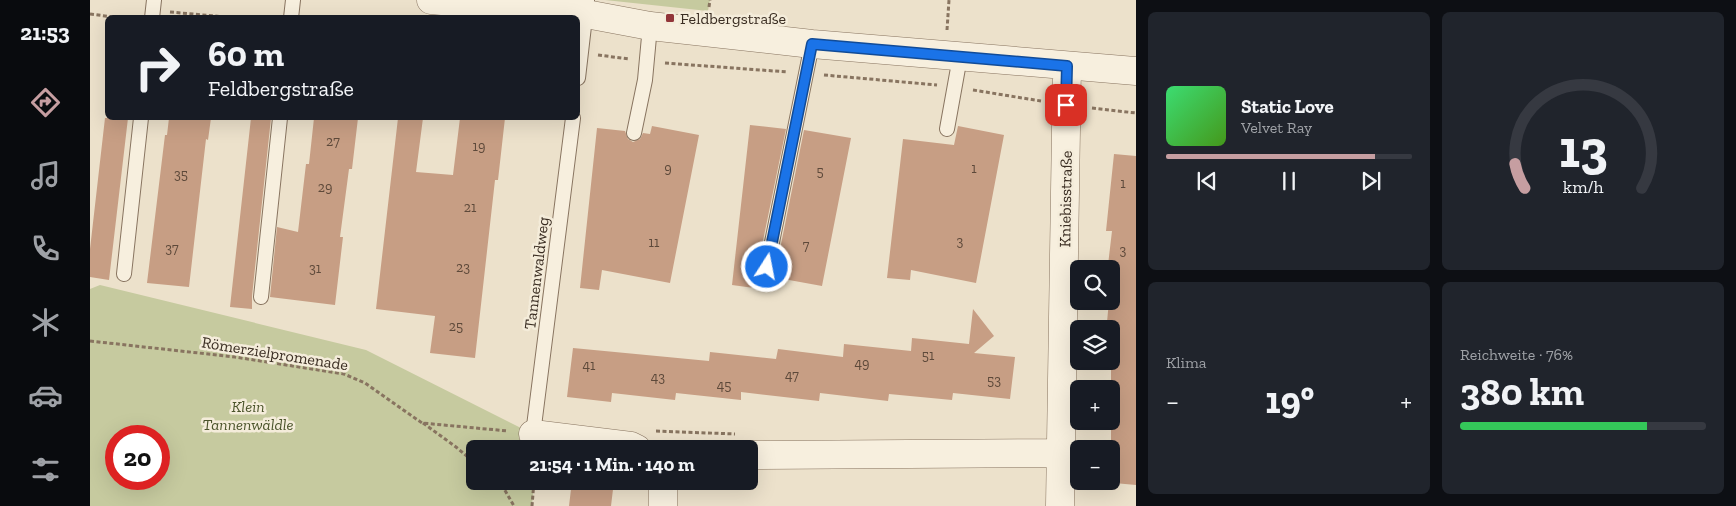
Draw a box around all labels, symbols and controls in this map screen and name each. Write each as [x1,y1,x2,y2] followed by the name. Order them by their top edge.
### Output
[680,9,786,28] place label: Feldbergstraße
[664,12,676,24] marker: Feldbergstraße
[20,19,70,46] text: 21:53
[208,33,284,75] text: 60 m
[125,35,190,100] icon: right
[208,75,354,102] text: Feldbergstraße
[1045,84,1087,126] pin
[28,85,63,120] icon: directions
[1052,91,1080,119] icon: arrive
[1241,95,1334,118] text: Static Love
[1241,118,1312,137] text: Velvet Ray
[1559,118,1607,180] text: 13
[326,133,340,150] house number: 27
[473,138,485,155] house number: 19
[1055,150,1076,248] street label: Kniebisstraße
[28,158,63,193] icon: music
[664,160,672,177] house number: 9
[971,160,977,177] house number: 1
[816,163,824,180] house number: 5
[174,166,188,183] house number: 35
[1193,167,1221,195] icon: previous
[1275,167,1303,195] icon: pause
[1357,167,1385,195] icon: next
[1120,175,1126,192] house number: 1
[1563,176,1603,198] text: km/h
[318,179,332,196] house number: 29
[464,199,477,216] house number: 21
[520,216,553,330] street label: Tannenwaldweg
[28,231,63,266] icon: phone
[957,233,964,250] house number: 3
[649,234,660,251] house number: 11
[803,237,810,254] house number: 7
[165,240,179,257] house number: 37
[740,240,792,292] position arrow
[1120,242,1127,259] house number: 3
[456,259,470,276] house number: 23
[309,260,322,277] house number: 31
[1070,260,1120,490] map controls
[1070,260,1120,310] button: search
[28,305,63,340] icon: climate
[449,318,463,335] house number: 25
[1070,320,1120,370] button: layers
[200,333,349,374] street label: Römerzielpromenade
[1460,345,1573,364] text: Reichweite · 76%
[922,347,935,364] house number: 51
[1166,353,1207,372] text: Klima
[855,355,869,372] house number: 49
[583,357,596,374] house number: 41
[785,367,799,384] house number: 47
[651,369,665,386] house number: 43
[1460,369,1584,415] text: 380 km
[987,372,1001,389] house number: 53
[717,377,731,394] house number: 45
[1265,377,1314,423] text: 19°
[28,378,63,413] icon: car
[1070,380,1120,430] button: +
[1166,385,1179,418] text: −
[1400,385,1412,418] text: +
[203,397,293,434] park label: Klein Tannenwäldle
[105,425,170,490] speed limit sign: 20
[1070,440,1120,490] button: −
[28,452,63,487] icon: filters
[529,453,695,476] text: 21:54 · 1 Min. · 140 m

